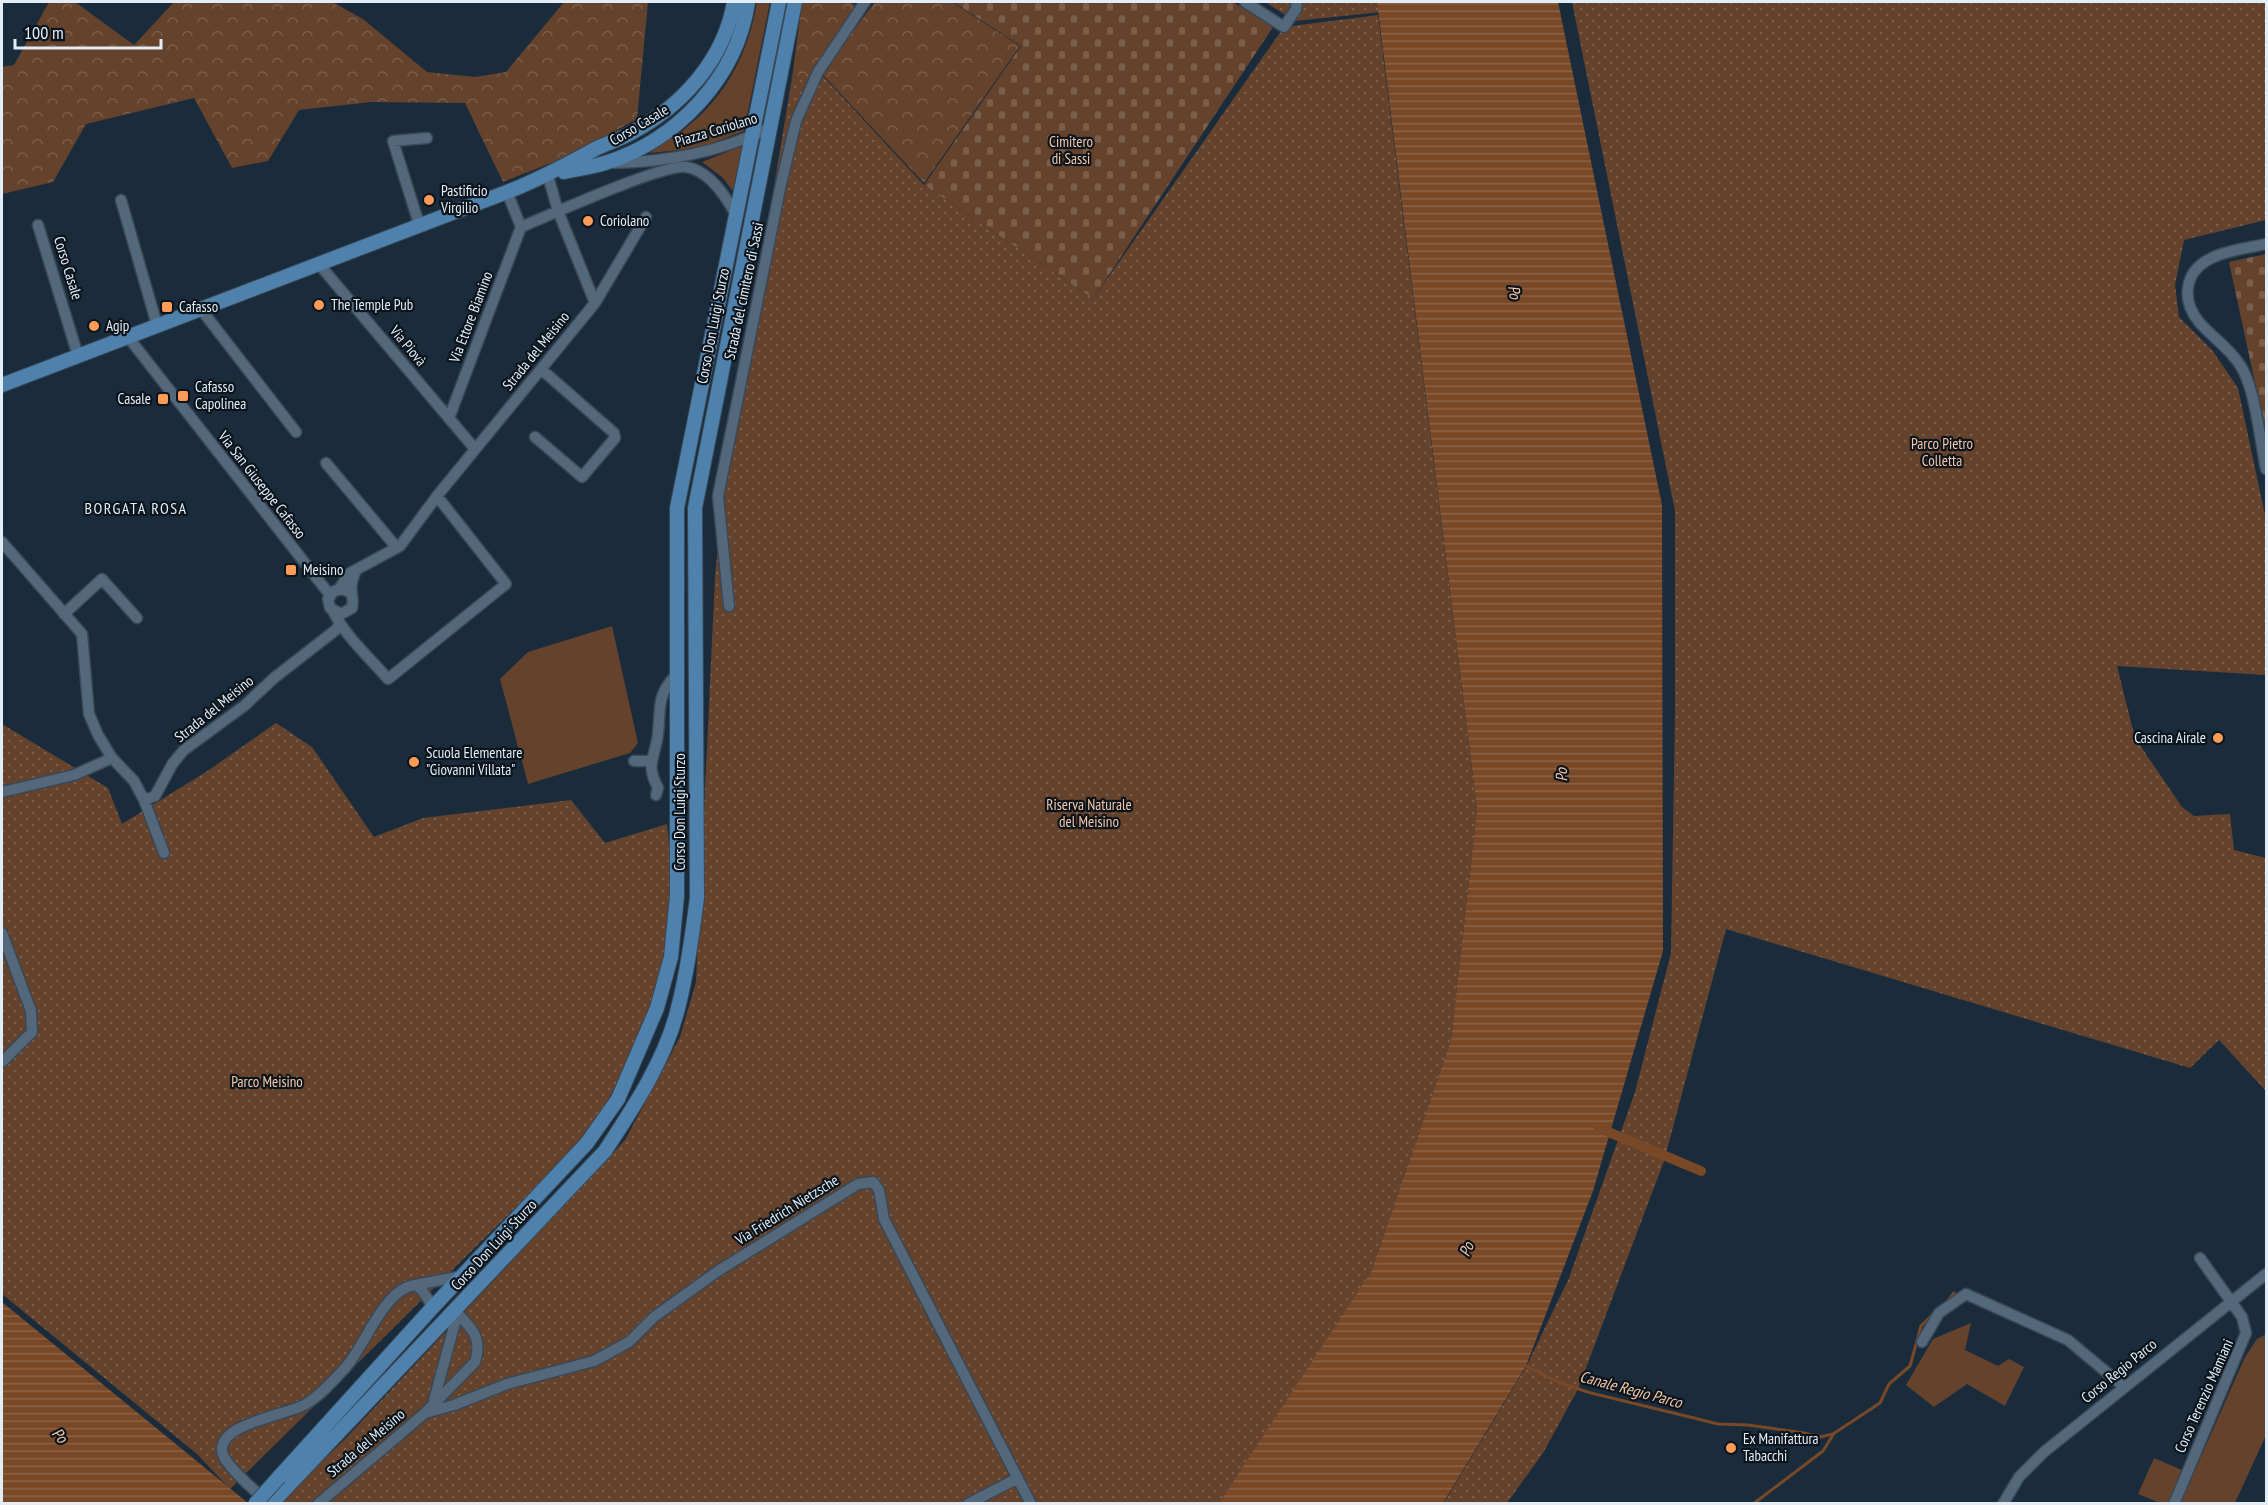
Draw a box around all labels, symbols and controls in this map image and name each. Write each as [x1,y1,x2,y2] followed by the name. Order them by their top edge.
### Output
[15,12,160,50] scale bar
[24,21,64,44] text: 100 m
[606,100,672,150] street label: Corso Casale
[672,108,759,151] street label: Piazza Coriolano
[1049,132,1093,168] park label: Cimitero di Sassi
[440,181,487,217] place label: Pastificio Virgilio
[422,193,436,207] marker: Pastificio Virgilio
[600,211,649,230] place label: Coriolano
[581,214,595,228] marker: Coriolano
[720,220,767,361] street label: Strada del cimitero di Sassi
[50,234,87,302] street label: Corso Casale
[692,266,733,385] street label: Corso Don Luigi Sturzo
[444,268,497,366] street label: Via Ettore Biamino
[1504,284,1526,301] water label: Po
[331,295,413,314] place label: The Temple Pub
[179,297,218,316] place label: Cafasso
[312,298,326,312] marker: The Temple Pub
[160,300,174,314] marker: Cafasso
[498,307,573,394] street label: Strada del Meisino
[106,316,129,335] place label: Agip
[87,319,101,333] marker: Agip
[385,321,431,370] street label: Via Piovà
[195,377,246,413] place label: Cafasso Capolinea
[118,389,151,408] place label: Casale
[176,389,190,403] marker: Cafasso Capolinea
[156,392,170,406] marker: Casale
[214,426,310,542] street label: Via San Giuseppe Cafasso
[1911,434,1973,470] park label: Parco Pietro Colletta
[84,498,188,518] district label: BORGATA ROSA
[303,560,343,579] place label: Meisino
[284,563,298,577] marker: Meisino
[170,671,257,746] street label: Strada del Meisino
[2134,728,2206,747] place label: Cascina Airale
[2211,731,2225,745] marker: Cascina Airale
[426,743,523,779] place label: Scuola Elementare "Giovanni Villata"
[670,753,689,871] street label: Corso Don Luigi Sturzo
[407,755,421,769] marker: Scuola Elementare "Giovanni Villata"
[1551,767,1571,782] water label: Po
[1046,795,1132,831] park label: Riserva Naturale del Meisino
[231,1072,303,1091] park label: Parco Meisino
[731,1170,842,1250] street label: Via Friedrich Nietzsche
[447,1195,541,1294] street label: Corso Don Luigi Sturzo
[1454,1238,1478,1259] water label: Po
[2077,1334,2160,1407] street label: Corso Regio Parco
[2170,1336,2237,1456] street label: Corso Terenzio Mamiani
[1578,1366,1685,1413] water label: Canale Regio Parco
[323,1404,409,1481] street label: Strada del Meisino
[48,1423,73,1448] water label: Po
[1743,1429,1819,1465] place label: Ex Manifattura Tabacchi
[1724,1441,1738,1455] marker: Ex Manifattura Tabacchi

